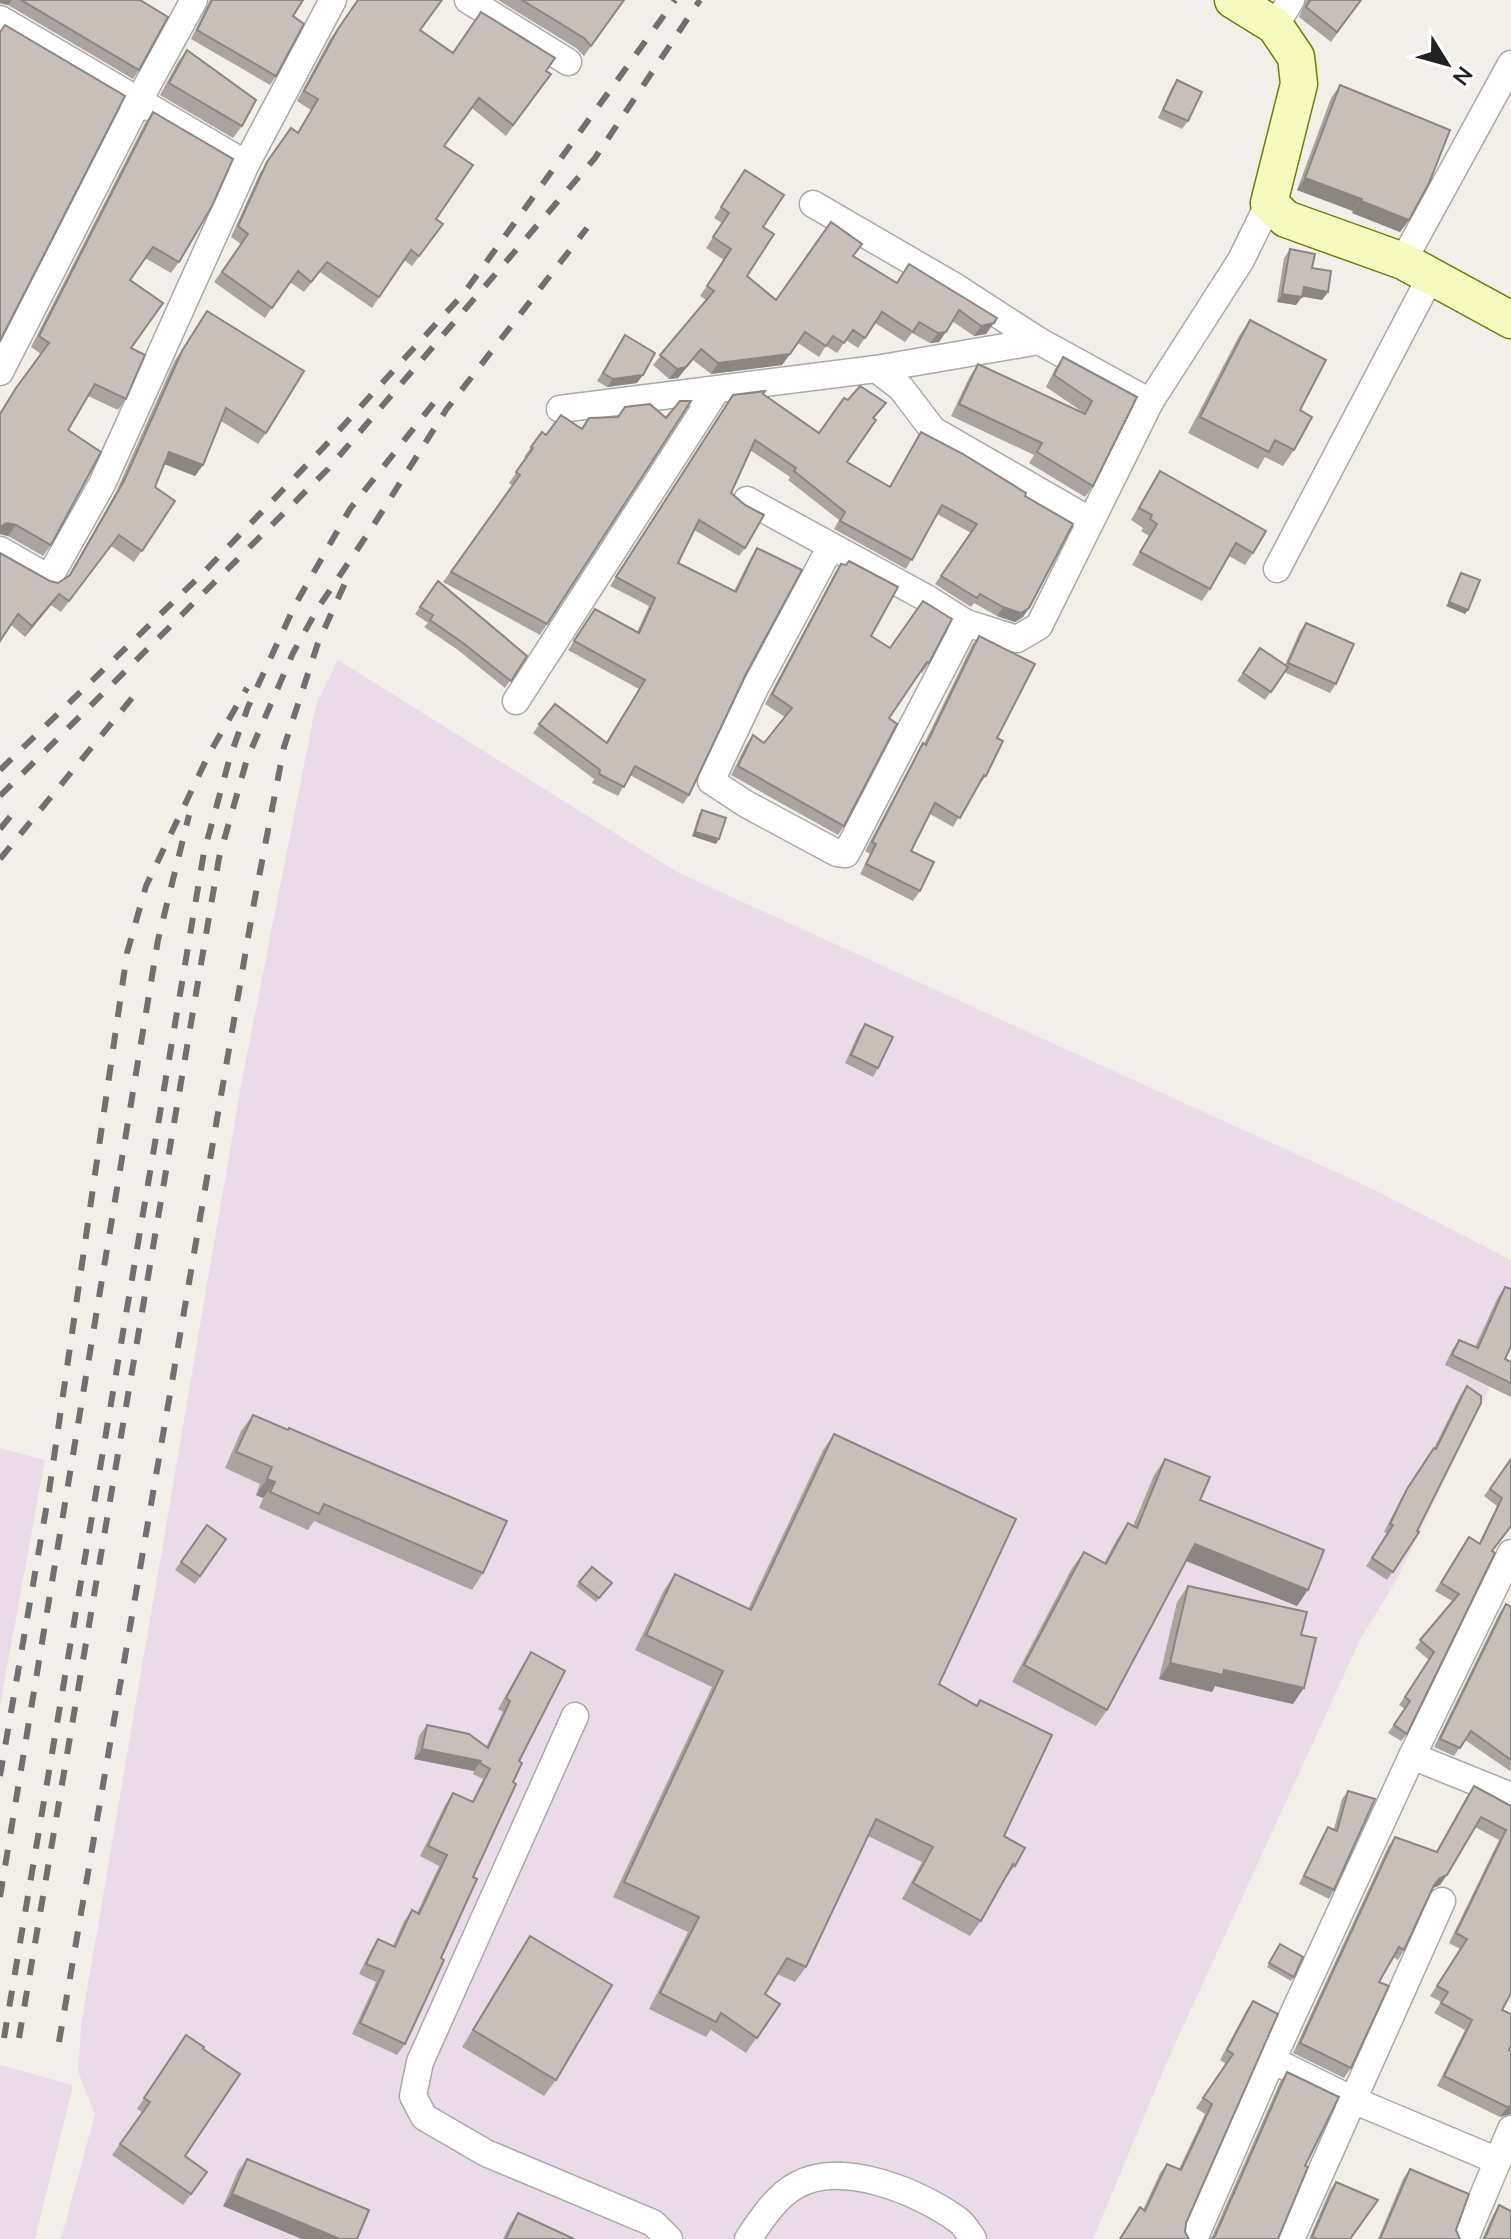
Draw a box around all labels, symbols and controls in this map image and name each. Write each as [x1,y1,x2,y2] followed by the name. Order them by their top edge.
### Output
[1407,24,1487,104] north arrow
[1445,60,1479,91] text: N

